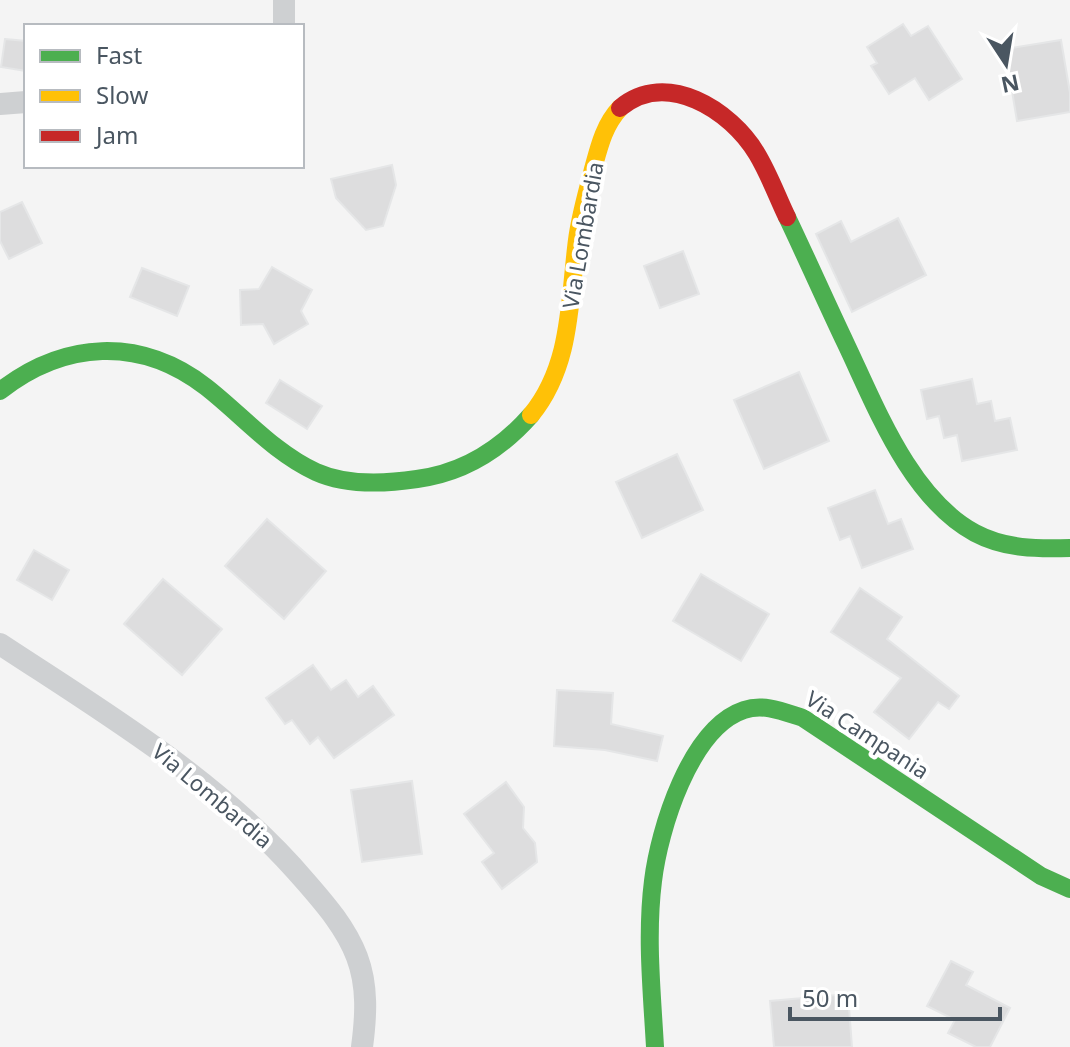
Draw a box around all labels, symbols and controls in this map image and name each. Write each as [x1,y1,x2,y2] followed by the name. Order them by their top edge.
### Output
[24,24,304,168] legend
[966,24,1046,104] north arrow
[96,38,142,71] text: Fast
[998,68,1022,101] text: N
[96,78,148,111] text: Slow
[94,118,138,151] text: Jam
[554,159,610,311] street label: Via Lombardia
[801,683,935,785] street label: Via Campania
[147,736,279,854] street label: Via Lombardia
[790,971,1000,1021] scale bar
[802,981,858,1014] text: 50 m

